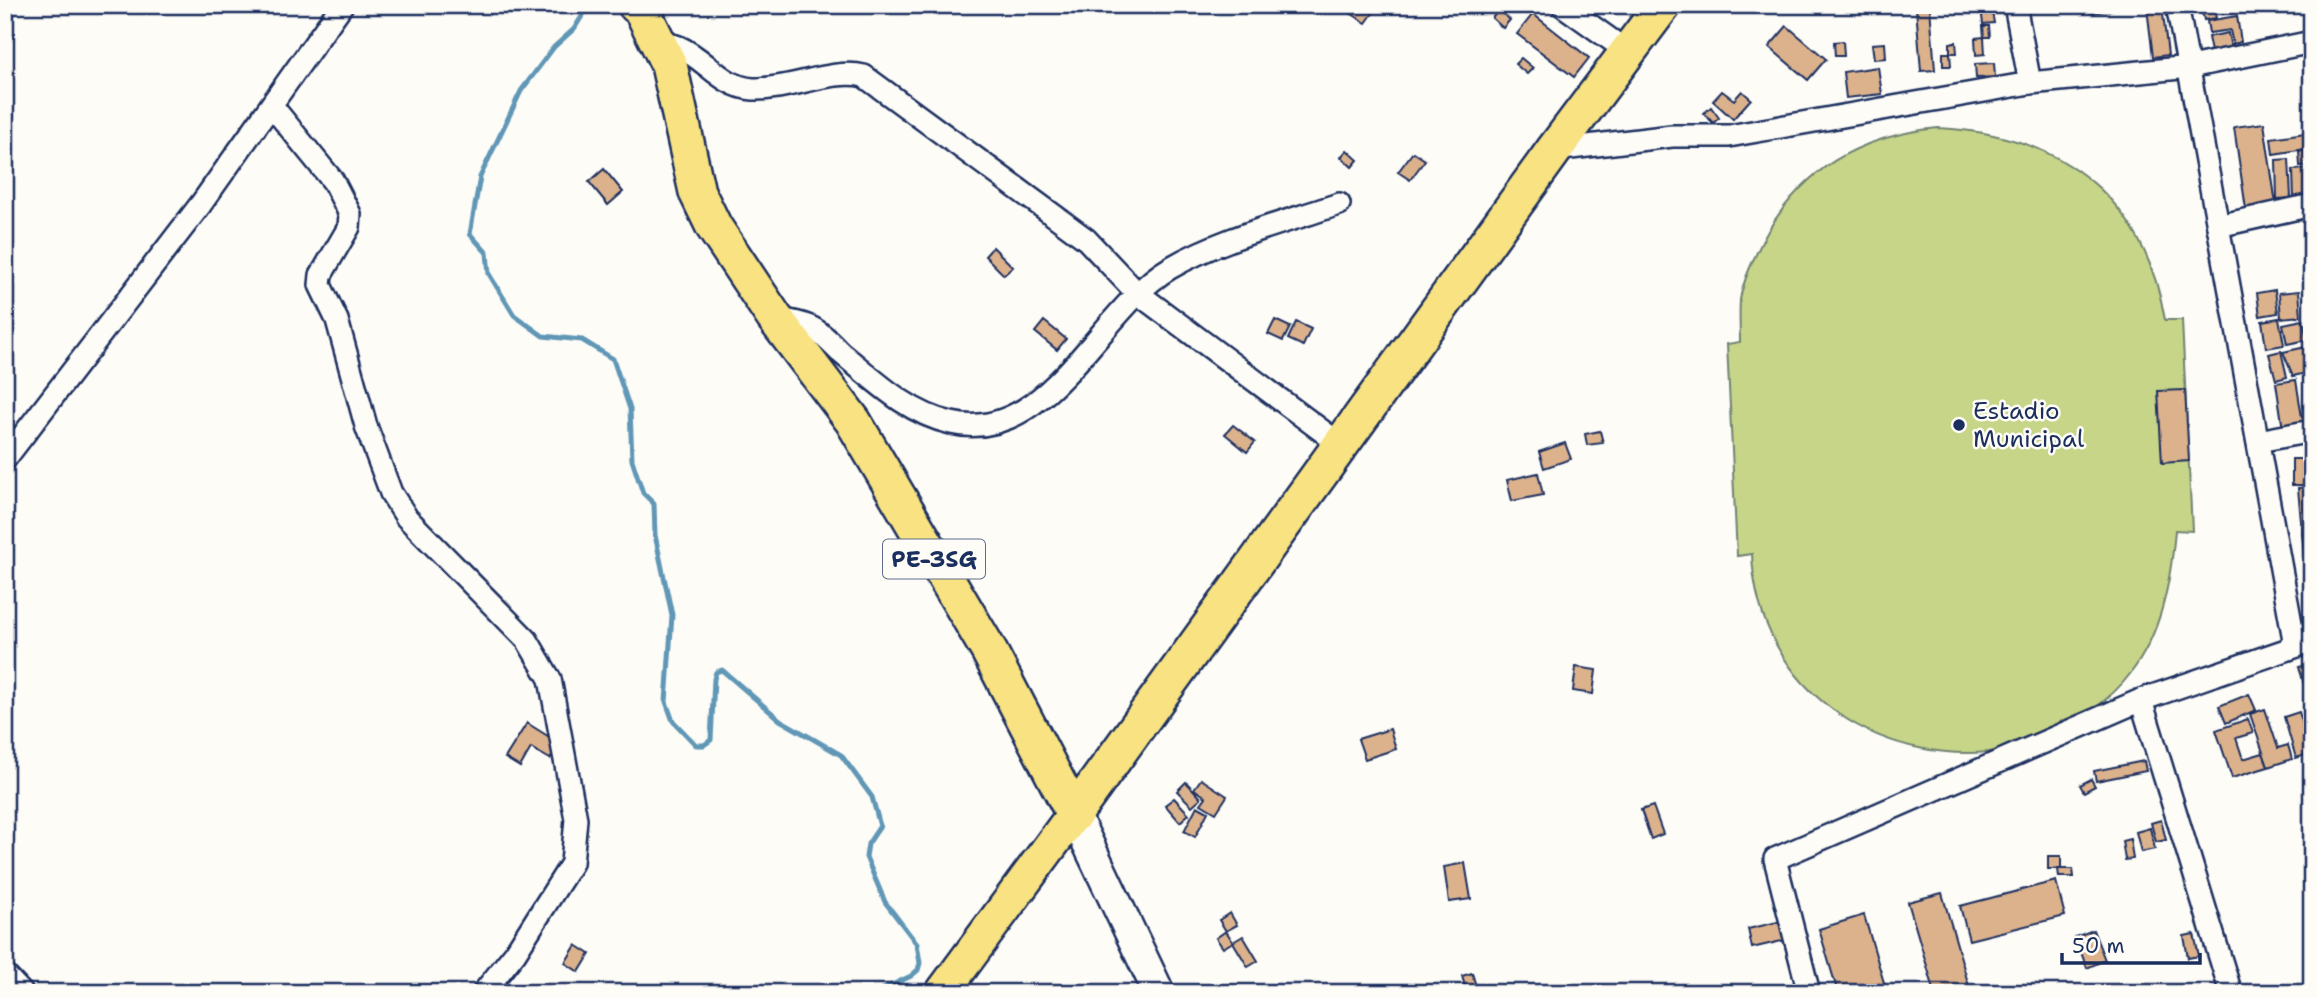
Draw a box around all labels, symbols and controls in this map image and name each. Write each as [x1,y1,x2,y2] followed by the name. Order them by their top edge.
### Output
[1973,395,2085,455] place label: Estadio Municipal
[1951,417,1967,433] marker: Estadio Municipal
[883,540,985,579] road number: PE-3SG
[2062,921,2200,965] scale bar
[2072,932,2125,960] text: 50 m

